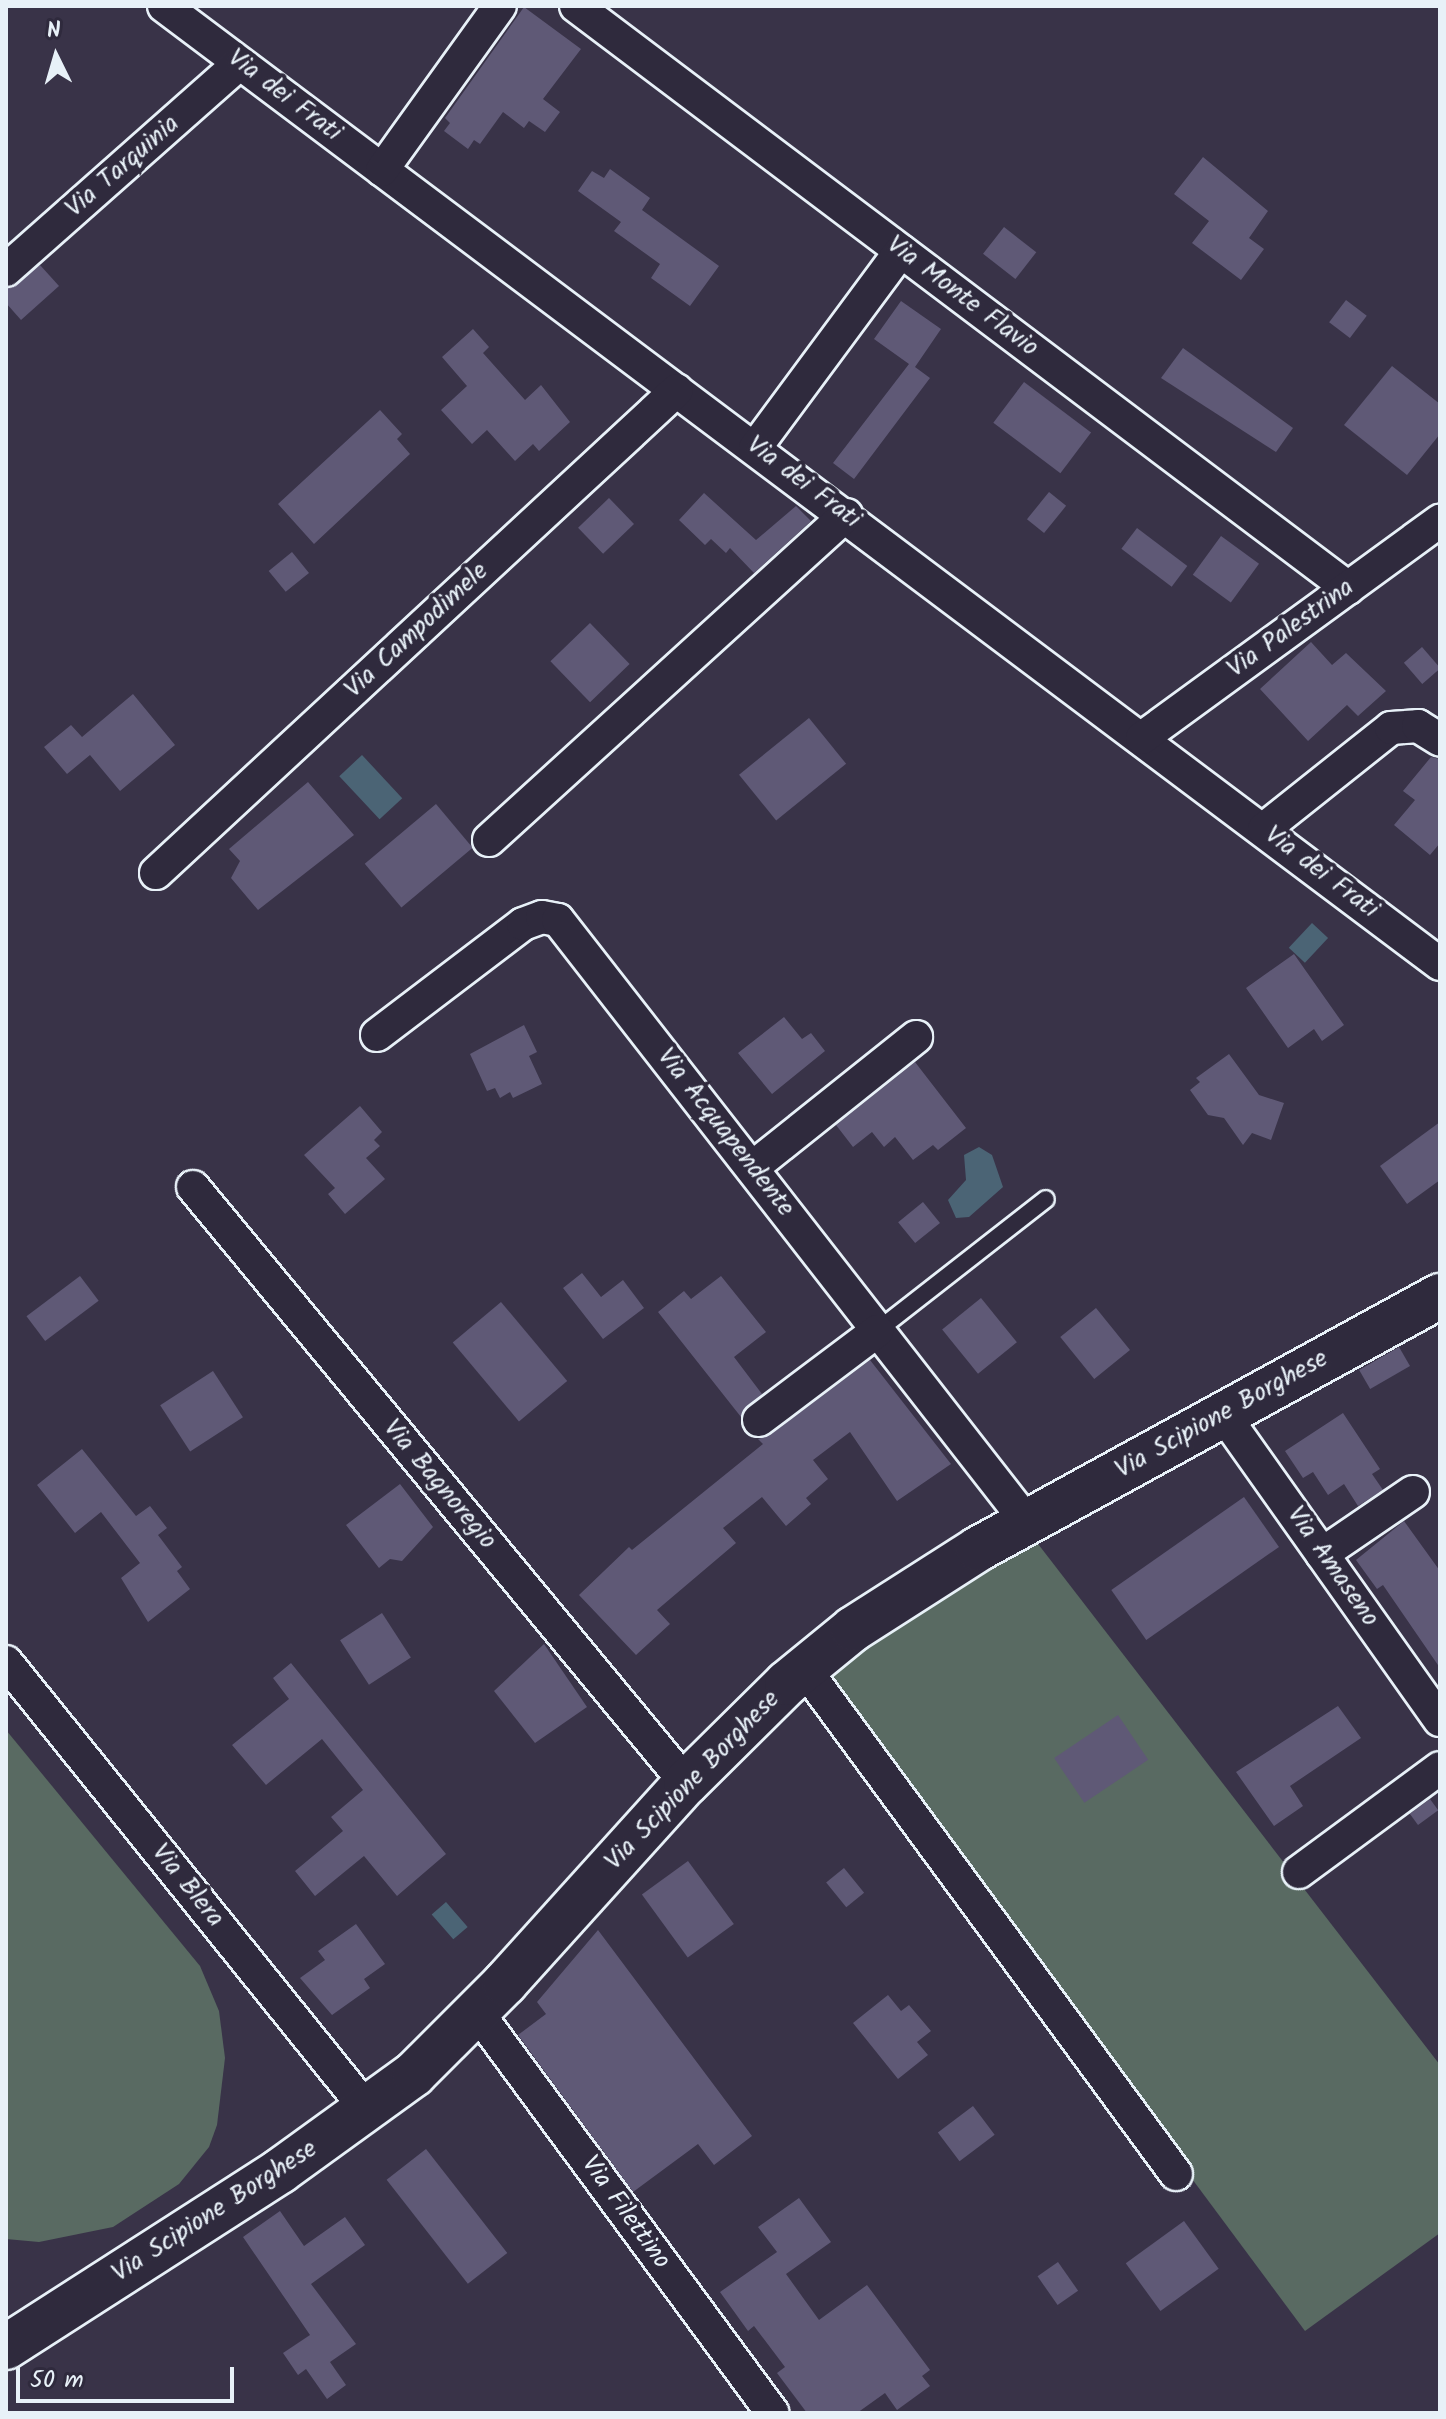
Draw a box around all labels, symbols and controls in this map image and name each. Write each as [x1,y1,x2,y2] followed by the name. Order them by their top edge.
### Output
[45,14,62,50] text: N
[16,16,96,96] north arrow
[221,43,347,149] street label: Via dei Frati
[60,109,186,225] street label: Via Tarquinia
[880,230,1044,364] street label: Via Monte Flavio
[740,430,866,536] street label: Via dei Frati
[339,557,495,705] street label: Via Campodimele
[1222,573,1360,685] street label: Via Palestrina
[1258,820,1384,926] street label: Via dei Frati
[650,1042,800,1224] street label: Via Acquapendente
[1110,1344,1334,1486] street label: Via Scipione Borghese
[376,1414,502,1556] street label: Via Bagnoregio
[1279,1501,1385,1633] street label: Via Amaseno
[599,1684,787,1878] street label: Via Scipione Borghese
[144,1838,230,1934] street label: Via Blera
[107,2134,323,2290] street label: Via Scipione Borghese
[573,2150,677,2276] street label: Via Filettino
[20,2351,238,2401] scale bar
[30,2361,84,2400] text: 50 m

